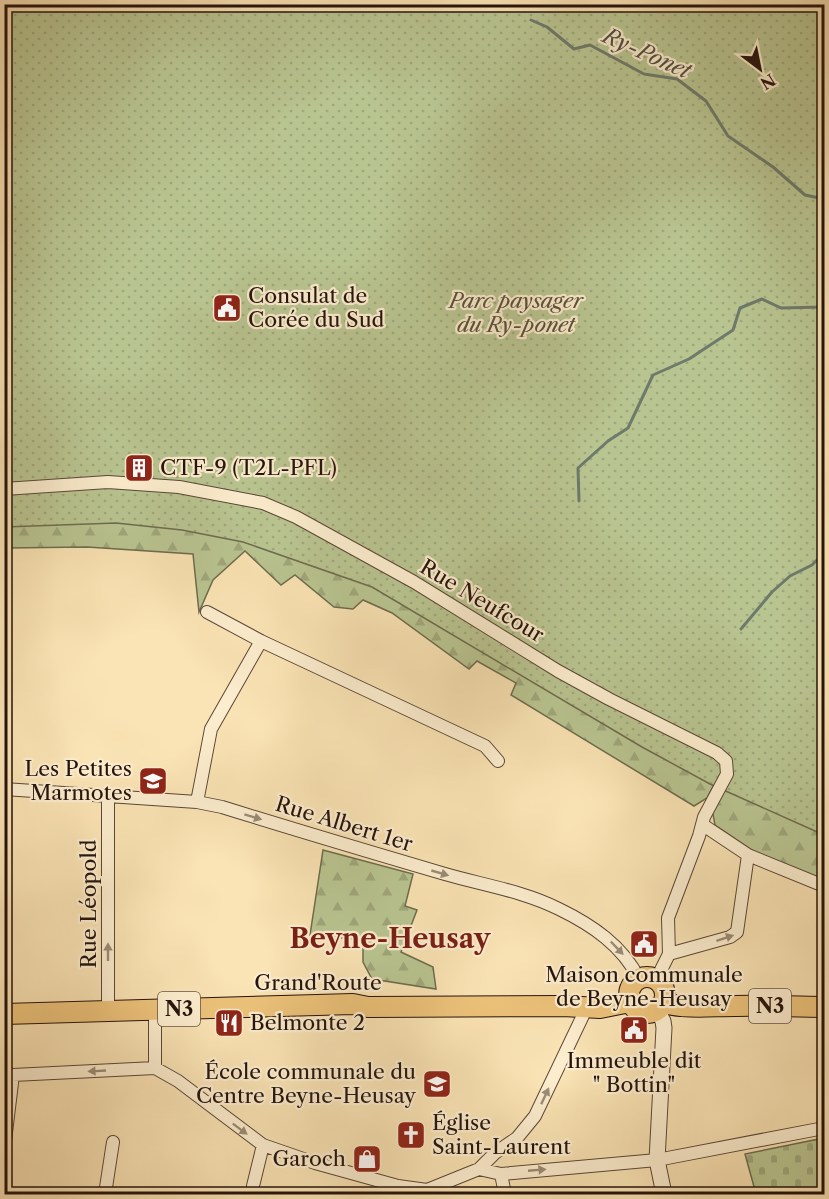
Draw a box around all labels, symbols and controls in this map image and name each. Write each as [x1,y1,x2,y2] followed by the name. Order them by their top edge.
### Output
[597,21,696,85] water label: Ry-Ponet
[730,39,790,99] north arrow
[757,70,779,94] text: N
[248,283,385,332] place label: Consulat de Corée du Sud
[447,288,584,337] park label: Parc paysager du Ry-ponet
[211,292,243,324] public building icon: Consulat de Corée du Sud
[123,452,155,484] building icon: CTF-9 (T2L-PFL)
[160,455,337,480] place label: CTF-9 (T2L-PFL)
[416,554,549,647] street label: Rue Neufcour
[25,756,132,805] place label: Les Petites Marmotes
[137,765,169,797] school or university icon: Les Petites Marmotes
[272,791,416,856] street label: Rue Albert 1er
[244,813,262,822] one-way arrow
[76,839,101,968] street label: Rue Léopold
[431,869,449,878] one-way arrow
[290,922,492,955] district label: Beyne-Heusay
[628,928,660,960] public building icon: Maison communale de Beyne-Heusay
[716,933,734,942] one-way arrow
[610,940,624,954] one-way arrow
[103,943,113,962] one-way arrow
[545,962,743,1011] place label: Maison communale de Beyne-Heusay
[254,970,382,995] street label: Grand'Route
[749,989,791,1023] road number: N3
[158,992,200,1026] road number: N3
[213,1007,245,1039] restaurant icon: Belmonte 2
[250,1010,365,1035] place label: Belmonte 2
[618,1014,650,1046] public building icon: Immeuble dit " Bottin"
[567,1048,702,1097] place label: Immeuble dit " Bottin"
[196,1059,416,1108] place label: École communale du Centre Beyne-Heusay
[87,1067,106,1076] one-way arrow
[421,1068,453,1100] school or university icon: École communale du Centre Beyne-Heusay
[539,1087,549,1105] one-way arrow
[432,1110,571,1159] place label: Église Saint-Laurent
[395,1119,427,1151] church icon: Église Saint-Laurent
[233,1122,248,1134] one-way arrow
[351,1143,383,1175] shop icon: Garoch
[272,1146,346,1171] place label: Garoch
[527,1165,546,1175] one-way arrow

